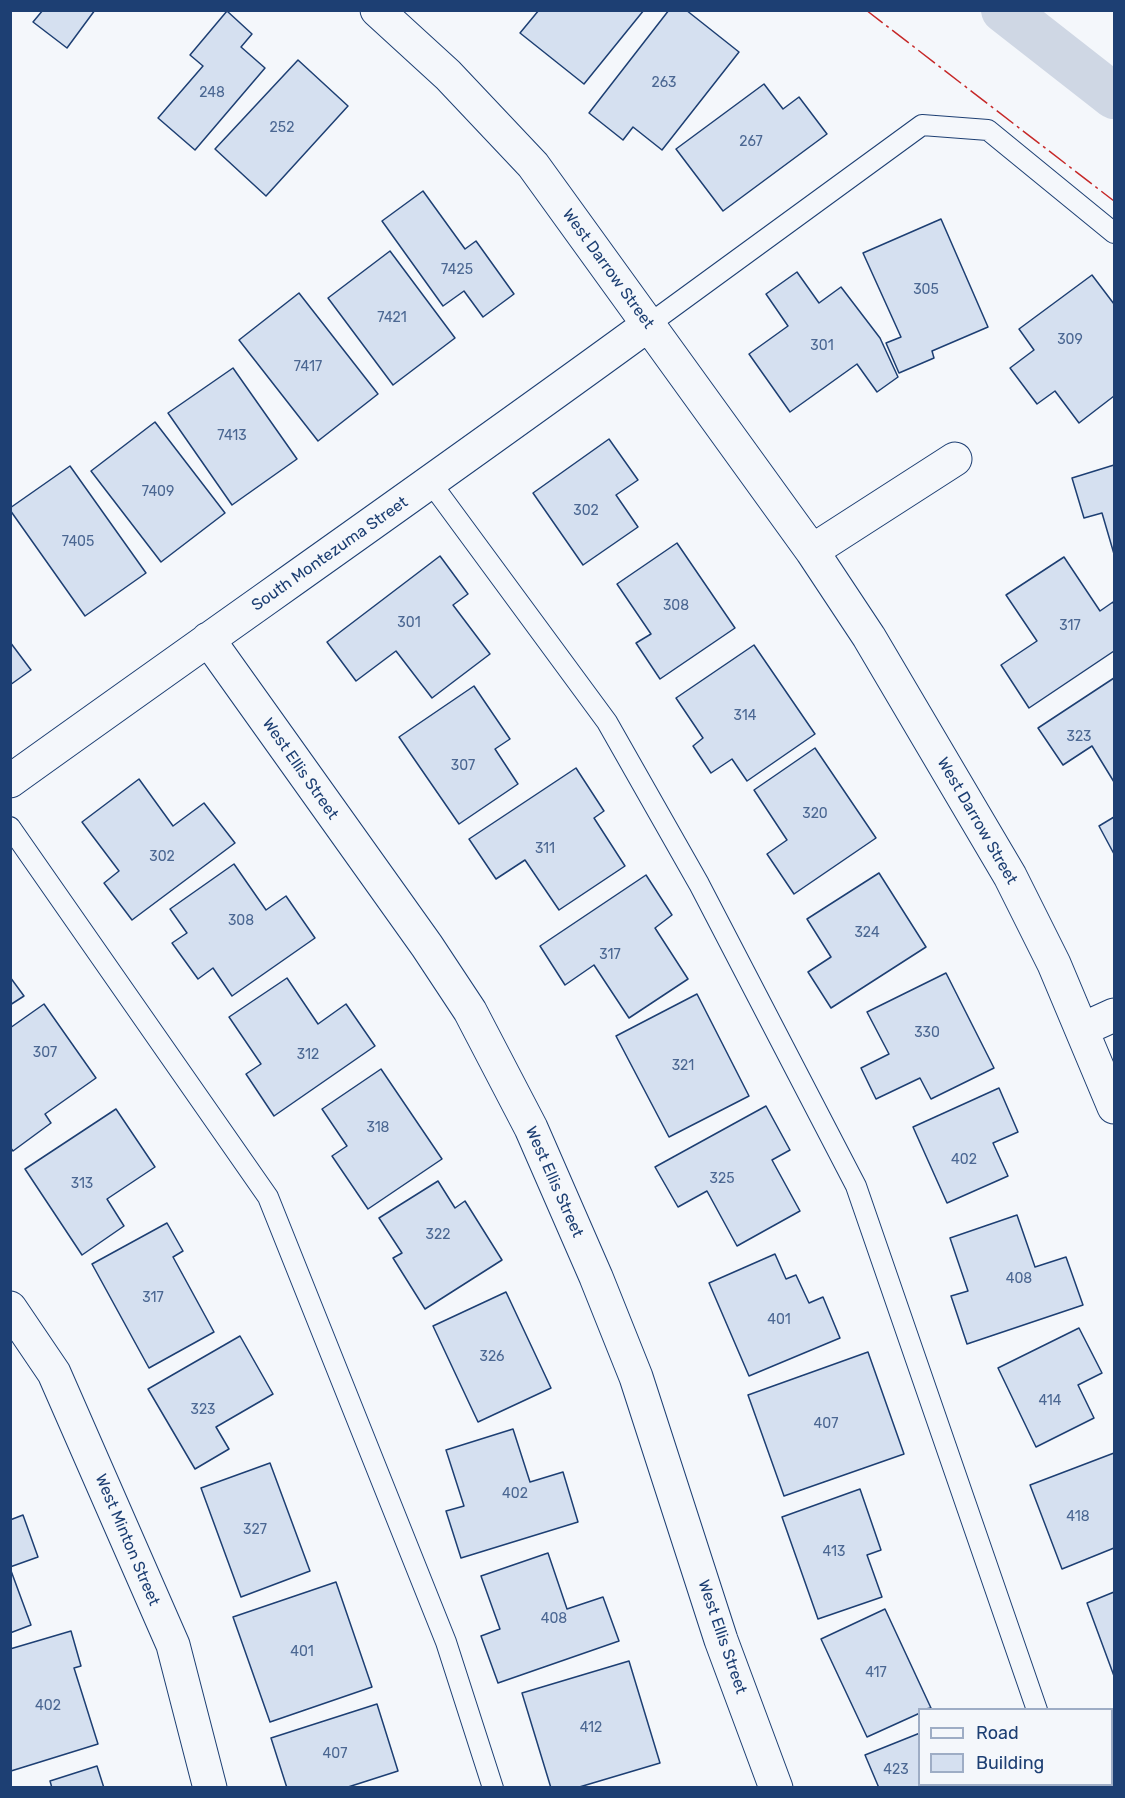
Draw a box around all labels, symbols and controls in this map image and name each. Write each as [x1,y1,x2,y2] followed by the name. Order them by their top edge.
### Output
[651,75,677,91] house number: 263
[199,85,225,101] house number: 248
[270,120,294,136] house number: 252
[739,134,763,150] house number: 267
[558,205,658,333] street label: West Darrow Street
[441,262,473,278] house number: 7425
[913,282,939,298] house number: 305
[377,310,407,326] house number: 7421
[1057,332,1083,348] house number: 309
[810,338,834,354] house number: 301
[294,359,322,375] house number: 7417
[217,428,247,444] house number: 7413
[142,484,174,500] house number: 7409
[248,493,412,615] street label: South Montezuma Street
[573,503,599,519] house number: 302
[62,534,94,550] house number: 7405
[663,598,689,614] house number: 308
[397,615,421,631] house number: 301
[1059,618,1081,634] house number: 317
[734,708,756,724] house number: 314
[258,715,342,823] street label: West Ellis Street
[1066,729,1092,745] house number: 323
[933,754,1021,888] street label: West Darrow Street
[451,758,475,774] house number: 307
[802,806,828,822] house number: 320
[535,841,555,857] house number: 311
[149,849,175,865] house number: 302
[228,913,254,929] house number: 308
[854,925,880,941] house number: 324
[599,947,621,963] house number: 317
[914,1025,940,1041] house number: 330
[33,1045,57,1061] house number: 307
[297,1047,319,1063] house number: 312
[672,1058,694,1074] house number: 321
[366,1120,390,1136] house number: 318
[521,1124,587,1240] street label: West Ellis Street
[951,1152,977,1168] house number: 402
[710,1171,734,1187] house number: 325
[71,1176,93,1192] house number: 313
[426,1227,450,1243] house number: 322
[1006,1271,1032,1287] house number: 408
[142,1290,164,1306] house number: 317
[767,1312,791,1328] house number: 401
[479,1349,505,1365] house number: 326
[1038,1393,1062,1409] house number: 414
[190,1402,216,1418] house number: 323
[814,1416,838,1432] house number: 407
[91,1471,163,1609] street label: West Minton Street
[502,1486,528,1502] house number: 402
[1066,1509,1090,1525] house number: 418
[243,1522,267,1538] house number: 327
[823,1544,845,1560] house number: 413
[693,1577,751,1697] street label: West Ellis Street
[541,1611,567,1627] house number: 408
[290,1644,314,1660] house number: 401
[865,1665,887,1681] house number: 417
[35,1698,61,1714] house number: 402
[918,1708,1113,1786] legend
[580,1720,602,1736] house number: 412
[976,1722,1019,1744] text: Road
[323,1746,347,1762] house number: 407
[976,1752,1044,1774] text: Building
[883,1762,909,1778] house number: 423

